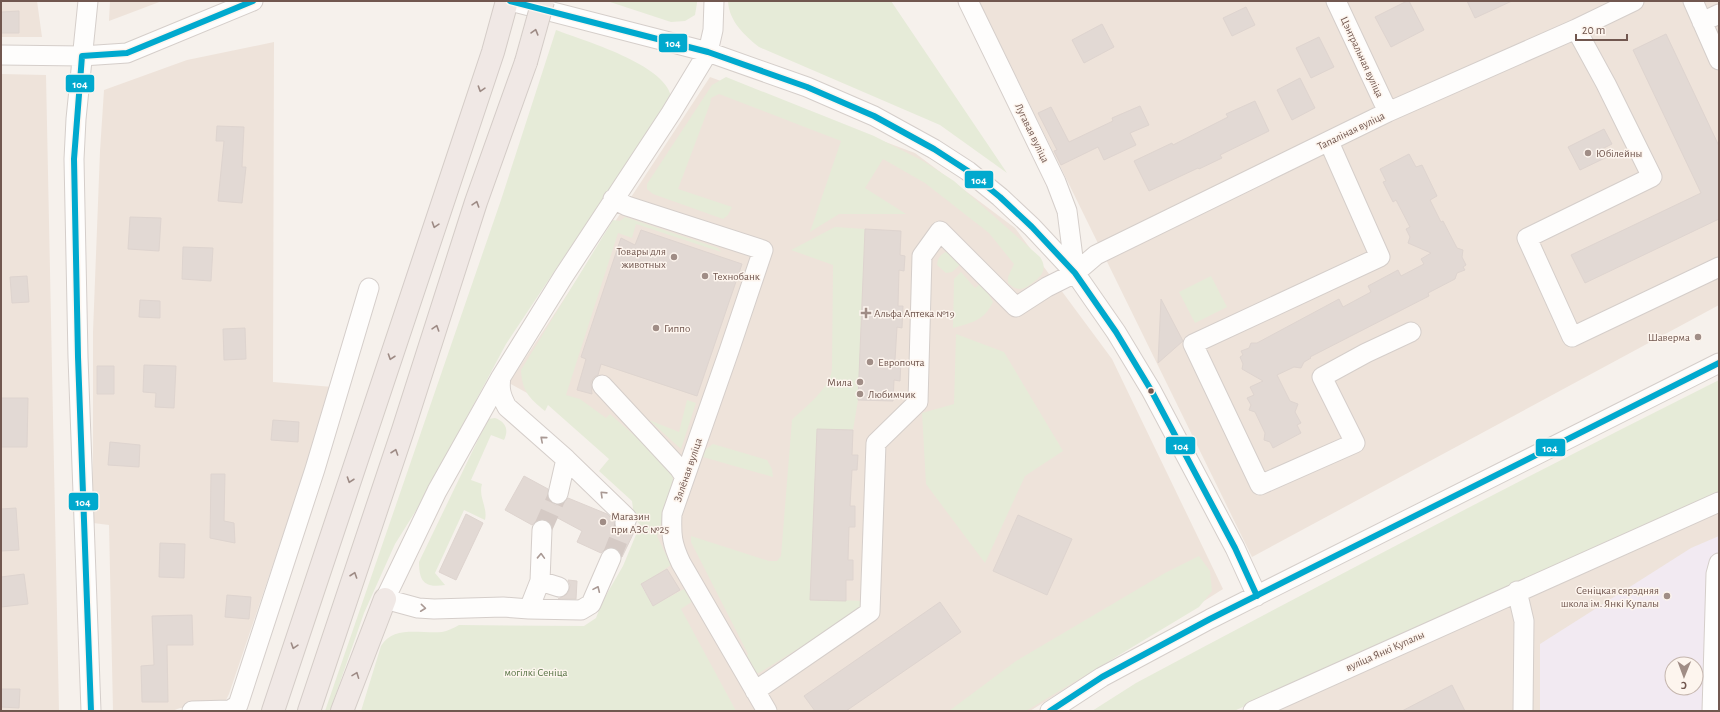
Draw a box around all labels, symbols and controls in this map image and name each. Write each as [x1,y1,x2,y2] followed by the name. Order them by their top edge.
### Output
[1338,15,1386,99] street label: Цэнтральная вуліца
[1576,16,1627,42] scale bar
[1582,24,1605,36] text: 20 m
[530,28,538,35] one-way arrow
[658,33,688,53] line badge: 104
[665,38,681,49] text: 104
[65,74,95,93] line badge: 104
[72,79,88,90] text: 104
[477,85,485,92] one-way arrow
[1013,102,1051,164] street label: Лугавая вуліца
[1316,110,1386,152] street label: Тапаліная вуліца
[1583,148,1593,158] marker: Юбілейны
[1596,148,1642,159] place label: Юбілейны
[964,170,994,189] line badge: 104
[971,175,987,186] text: 104
[471,201,479,208] one-way arrow
[431,222,440,229] one-way arrow
[616,246,666,270] place label: Товары для животных
[669,252,679,262] marker: Товары для животных
[700,271,710,281] marker: Технобанк
[713,271,760,282] place label: Технобанк
[861,308,871,318] marker: Альфа Аптека №19
[874,308,955,319] place label: Альфа Аптека №19
[651,323,661,333] marker: Гиппо
[664,323,690,334] place label: Гиппо
[431,325,439,332] one-way arrow
[1648,332,1690,343] place label: Шаверма
[1693,332,1703,342] marker: Шаверма
[388,353,396,360] one-way arrow
[865,357,875,367] marker: Европочта
[878,357,925,368] place label: Европочта
[827,377,852,388] place label: Мила
[855,377,865,387] marker: Мила
[1146,386,1156,396] unlabelled marker
[855,389,865,399] marker: Любимчик
[868,389,915,400] place label: Любимчик
[1165,436,1196,455] line badge: 104
[540,437,547,444] one-way arrow
[672,437,704,503] street label: Зялёная вуліца
[1535,438,1566,457] line badge: 104
[1173,441,1189,452] text: 104
[1542,443,1558,454] text: 104
[391,448,399,455] one-way arrow
[346,477,354,484] one-way arrow
[600,491,608,499] one-way arrow
[68,492,99,511] line badge: 104
[75,497,91,508] text: 104
[611,511,670,535] place label: Магазин при АЗС №25
[598,517,608,527] marker: Магазин при АЗС №25
[537,553,545,559] one-way arrow
[349,572,357,579] one-way arrow
[1561,585,1659,609] place label: Сеніцкая сярэдняя школа ім. Янкі Купалы
[592,586,600,593] one-way arrow
[1662,591,1672,601] marker: Сеніцкая сярэдняя школа ім. Янкі Купалы
[419,603,426,612] one-way arrow
[1344,629,1426,673] street label: вуліца Янкі Купалы
[290,642,299,649] one-way arrow
[1664,656,1704,696] north arrow
[504,667,568,678] park label: могілкі Сеніца
[351,671,359,678] one-way arrow
[1681,680,1687,691] text: С

